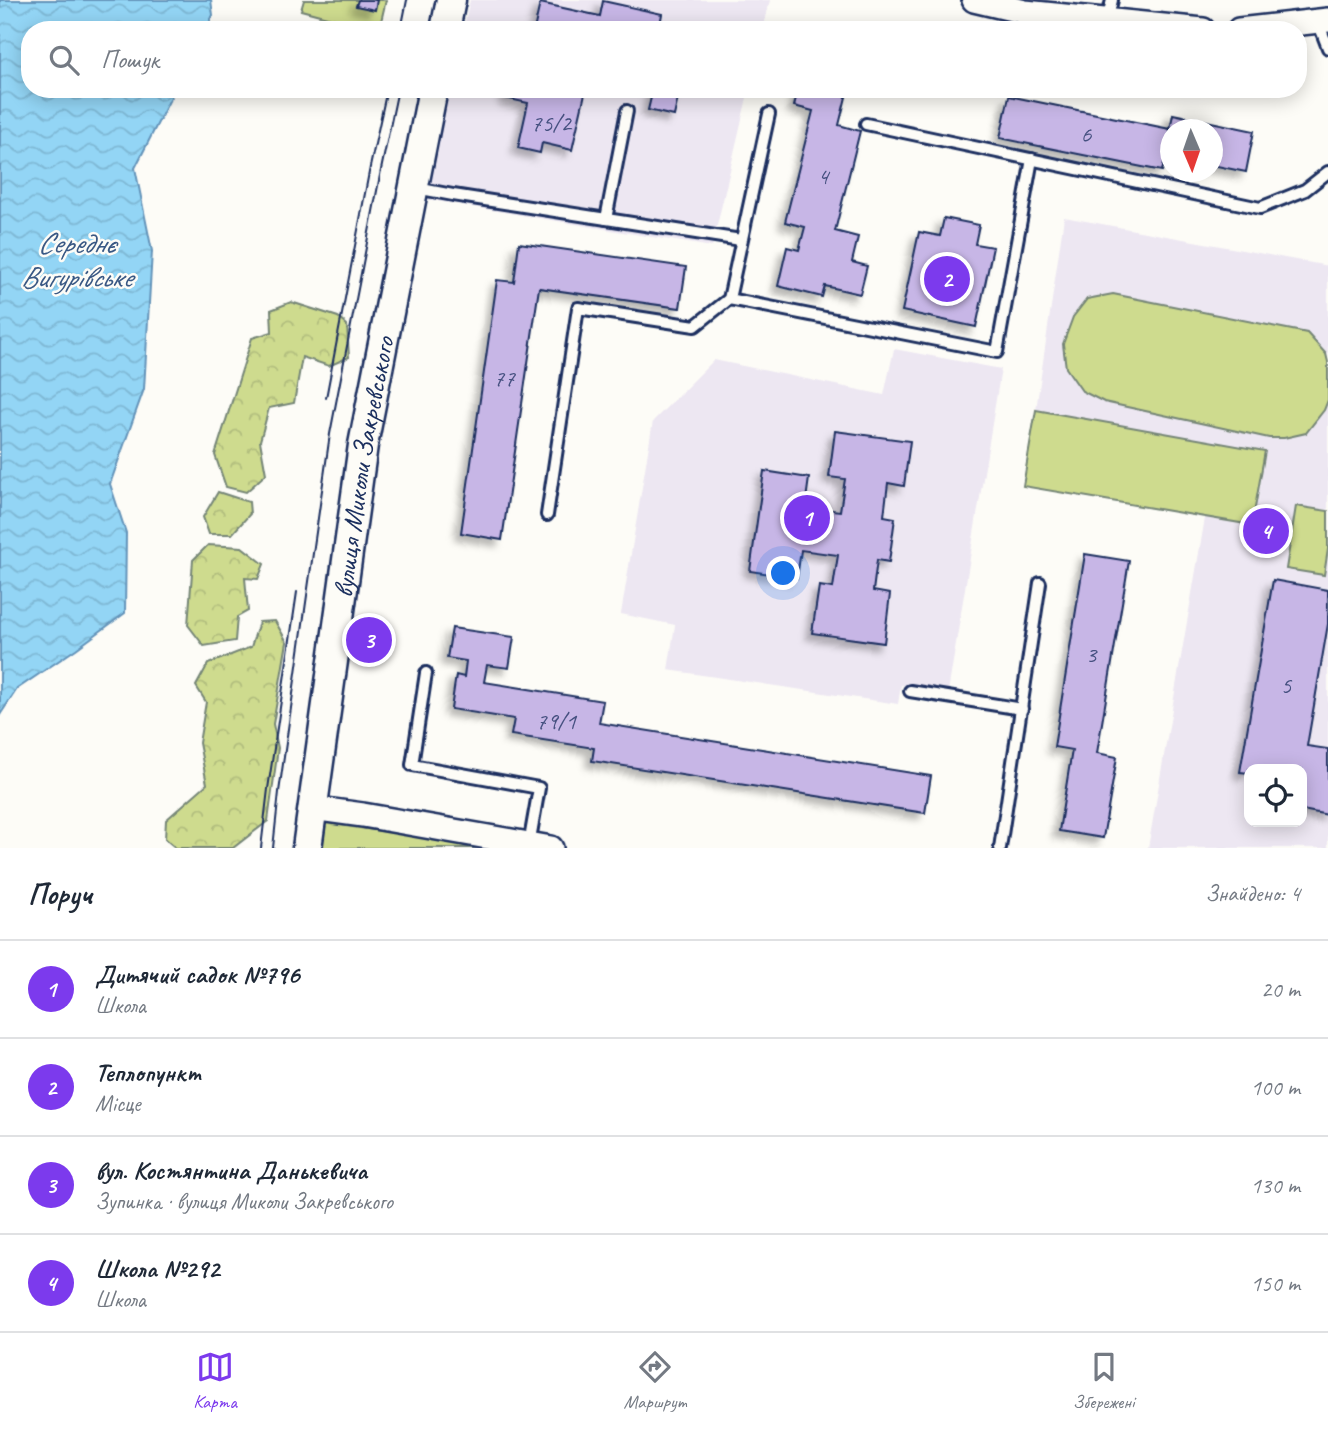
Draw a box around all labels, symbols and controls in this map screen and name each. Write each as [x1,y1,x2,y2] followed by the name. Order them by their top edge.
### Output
[21,21,1307,98] search box
[45,41,83,79] icon: search
[101,43,159,76] text: Пошук
[531,108,573,138] house number: 75/2
[1081,119,1093,149] house number: 6
[1160,119,1223,182] north arrow
[818,161,831,191] house number: 4
[21,224,136,296] water label: Середнє Вигурівське
[924,253,970,305] pin: 2
[325,332,402,600] street label: вулиця Миколи Закревського
[493,363,516,393] house number: 77
[784,492,830,544] pin: 1
[1243,505,1289,557] pin: 4
[766,556,800,590] your location
[346,614,392,666] pin: 3
[1086,639,1099,669] house number: 3
[1281,670,1293,700] house number: 5
[536,706,577,736] house number: 79/1
[1244,764,1307,827] map controls
[1244,764,1307,827] button: locate
[28,875,92,913] text: Поруч
[1205,879,1300,908] text: Знайдено: 4
[95,958,300,991] text: Дитячий садок №796
[46,975,56,1004] text: 1
[1261,975,1300,1004] text: 20 m
[95,991,146,1020] text: Школа
[95,1056,201,1089] text: Теплопункт
[46,1073,56,1102] text: 2
[1251,1073,1300,1102] text: 100 m
[95,1089,141,1118] text: Місце
[95,1154,367,1187] text: вул. Костянтина Данькевича
[46,1171,56,1200] text: 3
[1251,1171,1300,1200] text: 130 m
[95,1187,393,1216] text: Зупинка · вулиця Миколи Закревського
[95,1252,220,1285] text: Школа №292
[46,1269,56,1298] text: 4
[1251,1269,1300,1298] text: 150 m
[95,1285,146,1314] text: Школа
[193,1348,237,1414] tab: Карта
[623,1348,686,1414] tab: Маршрут
[1073,1348,1135,1414] tab: Збережені

